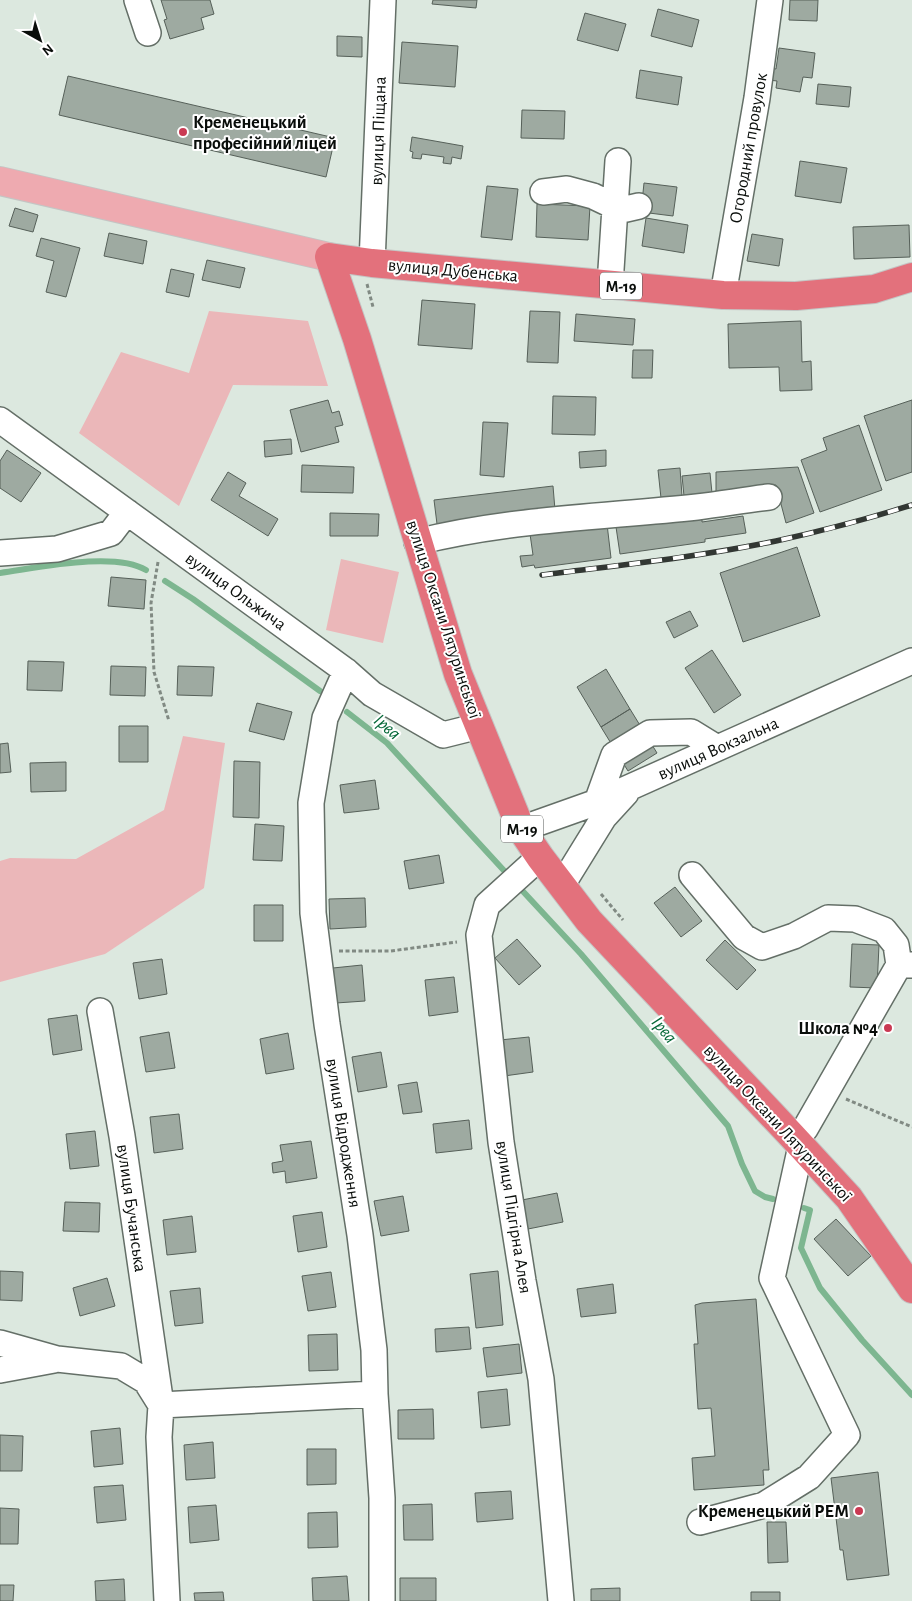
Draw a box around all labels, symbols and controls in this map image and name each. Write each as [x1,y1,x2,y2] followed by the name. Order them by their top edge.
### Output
[15,15,65,65] north arrow
[39,41,56,58] text: N
[727,71,771,225] street label: Огородний провулок
[368,76,390,186] street label: вулиця Піщана
[193,114,337,153] place label: Кременецький професійний ліцей
[177,126,189,138] marker: Кременецький професійний ліцей
[387,255,519,286] street label: вулиця Дубенська
[600,272,642,300] road number: М-19
[402,518,484,721] street label: вулиця Оксани Лятуринської
[182,549,289,634] street label: вулиця Ольжича
[370,711,404,744] water label: Ірва
[655,714,781,784] street label: вулиця Вокзальна
[501,816,543,842] road number: М-19
[647,1013,680,1047] water label: Ірва
[798,1020,878,1038] place label: Школа №4
[882,1022,894,1034] marker: Школа №4
[700,1042,855,1206] street label: вулиця Оксани Лятуринської
[322,1057,364,1209] street label: вулиця Відродження
[492,1139,534,1295] street label: вулиця Підгірна Алея
[113,1143,149,1273] street label: вулиця Бучанська
[698,1503,849,1521] place label: Кременецький РЕМ
[853,1505,865,1517] marker: Кременецький РЕМ

